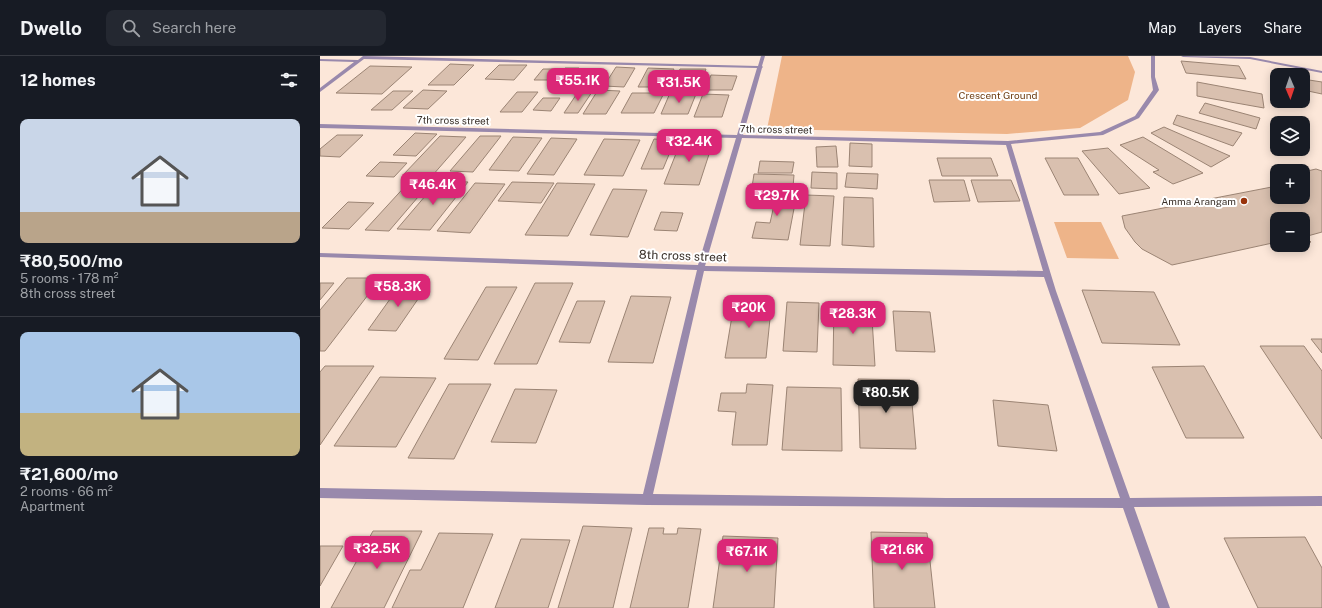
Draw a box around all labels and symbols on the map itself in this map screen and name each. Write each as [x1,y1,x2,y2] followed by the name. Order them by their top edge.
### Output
[545,68,611,102] pin: ₹55.1K
[1270,68,1310,108] north arrow
[646,70,712,104] pin: ₹31.5K
[959,89,1037,101] park label: Crescent Ground
[416,113,490,127] street label: 7th cross street
[739,122,813,136] street label: 7th cross street
[656,129,722,163] pin: ₹32.4K
[400,172,466,206] pin: ₹46.4K
[744,183,810,217] pin: ₹29.7K
[1161,195,1236,207] place label: Amma Arangam
[1239,196,1249,206] marker: Amma Arangam
[639,247,728,265] street label: 8th cross street
[365,274,431,308] pin: ₹58.3K
[725,295,773,329] pin: ₹20K
[820,301,886,335] pin: ₹28.3K
[853,380,919,414] pin: ₹80.5K
[344,536,410,570] pin: ₹32.5K
[869,537,935,571] pin: ₹21.6K
[714,539,780,573] pin: ₹67.1K

